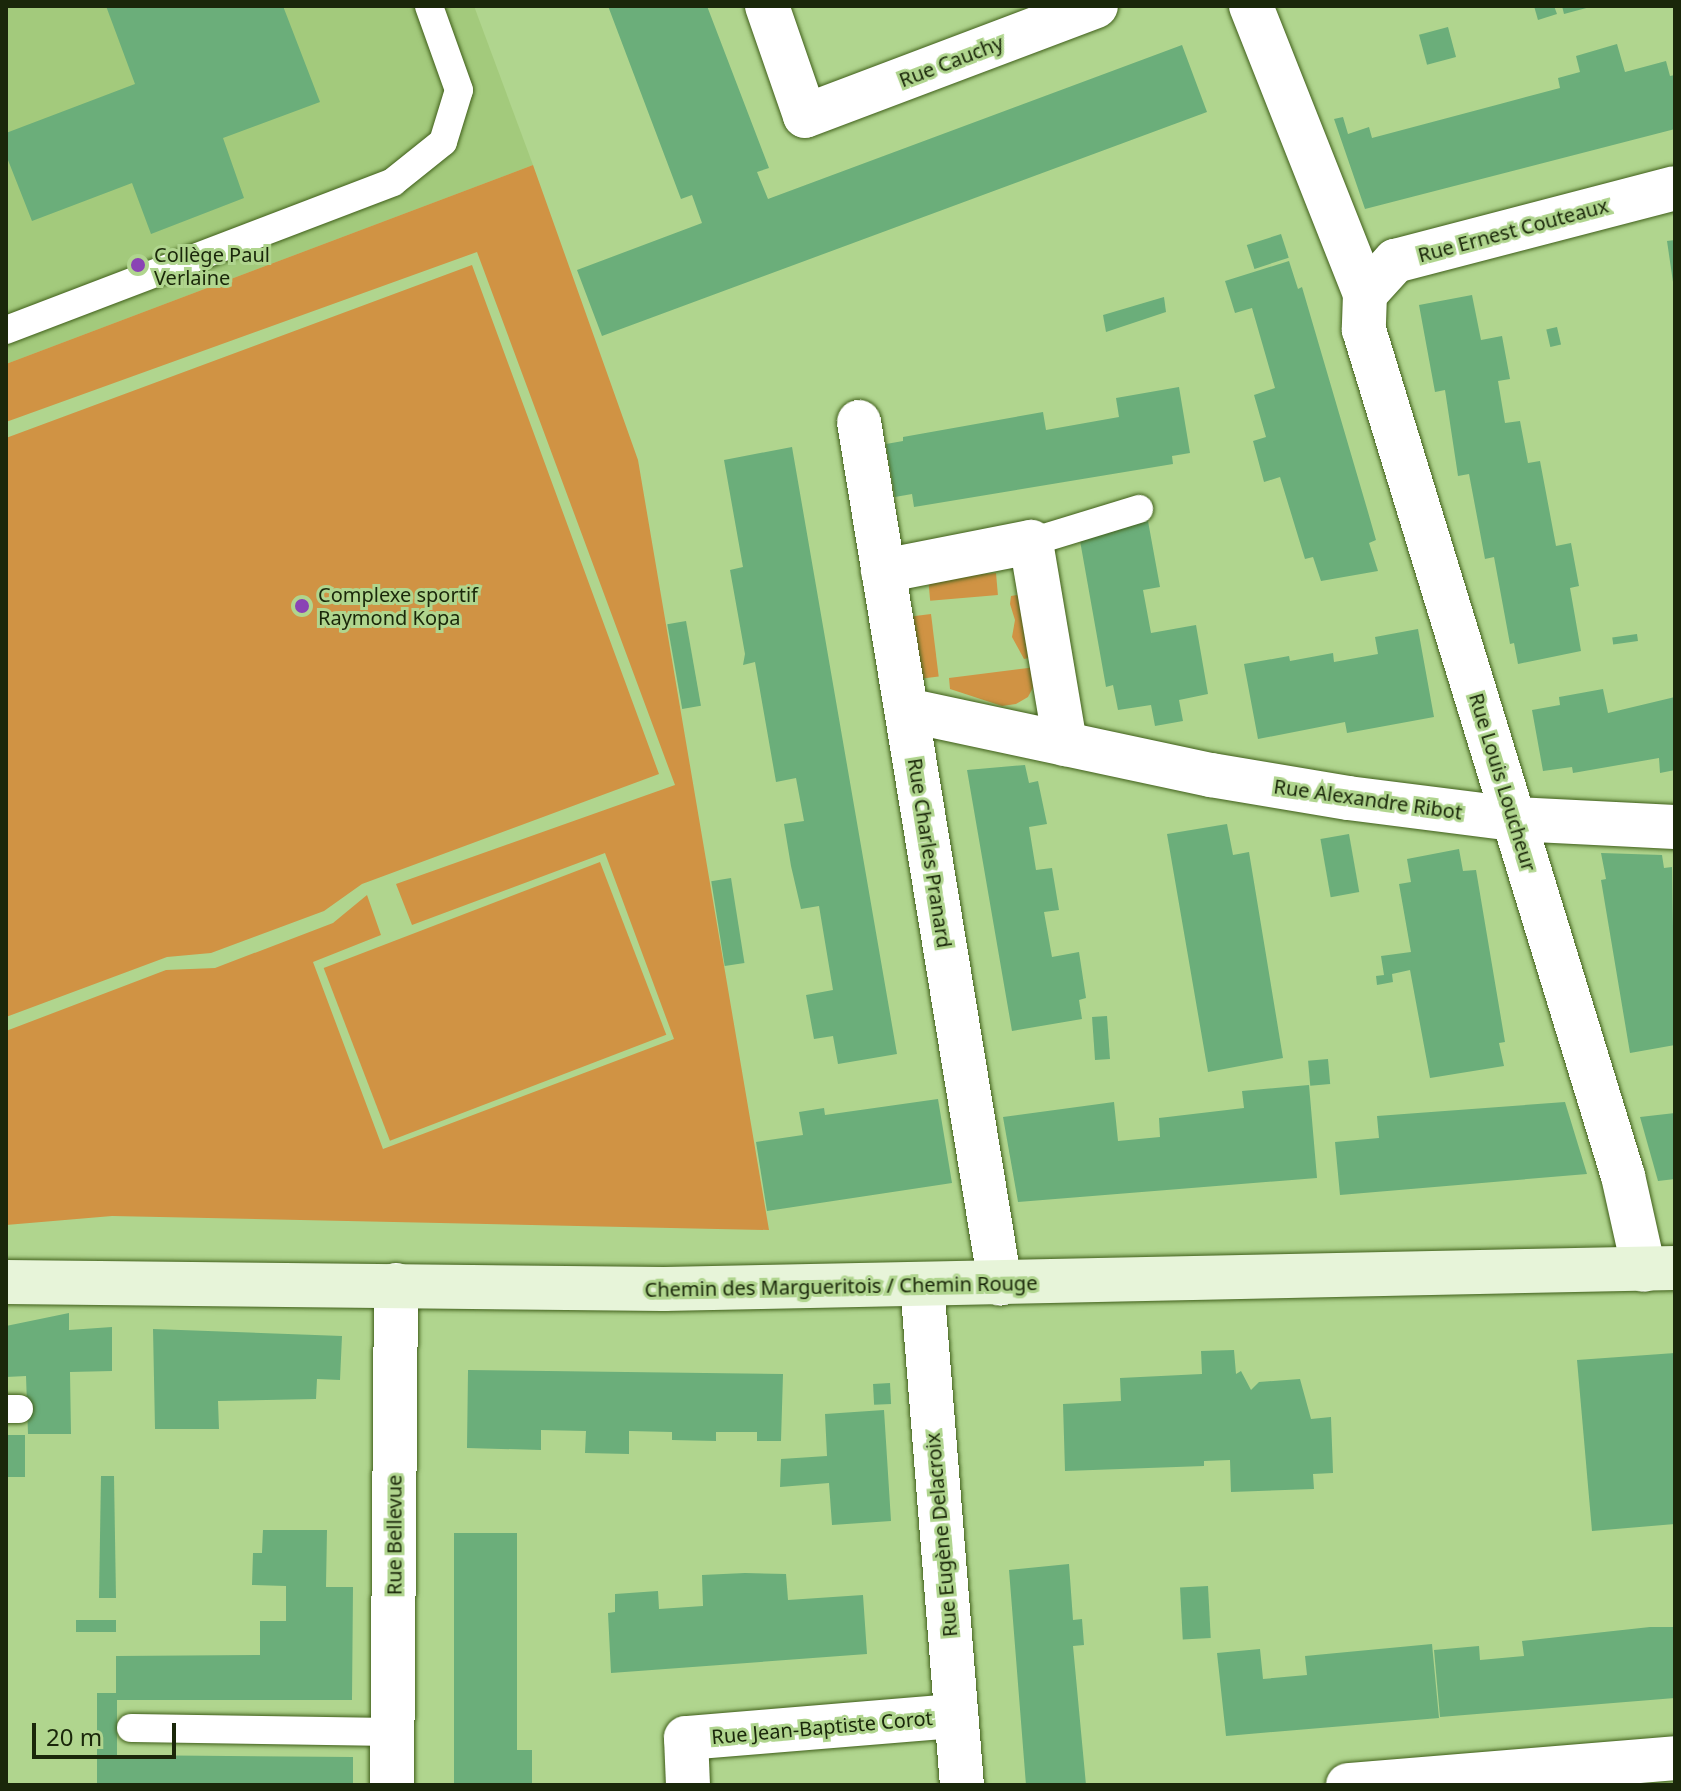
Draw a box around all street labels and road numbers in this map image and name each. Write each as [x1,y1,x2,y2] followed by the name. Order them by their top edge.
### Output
[896,30,1006,92] street label: Rue Cauchy
[1415,193,1611,267] street label: Rue Ernest Couteaux
[1464,690,1542,874] street label: Rue Louis Loucheur
[903,756,957,950] street label: Rue Charles Pranard
[1272,774,1464,824] street label: Rue Alexandre Ribot
[644,1271,1038,1301] street label: Chemin des Margueritois / Chemin Rouge
[920,1432,962,1638] street label: Rue Eugène Delacroix
[382,1475,406,1595] street label: Rue Bellevue
[710,1705,934,1749] street label: Rue Jean-Baptiste Corot

